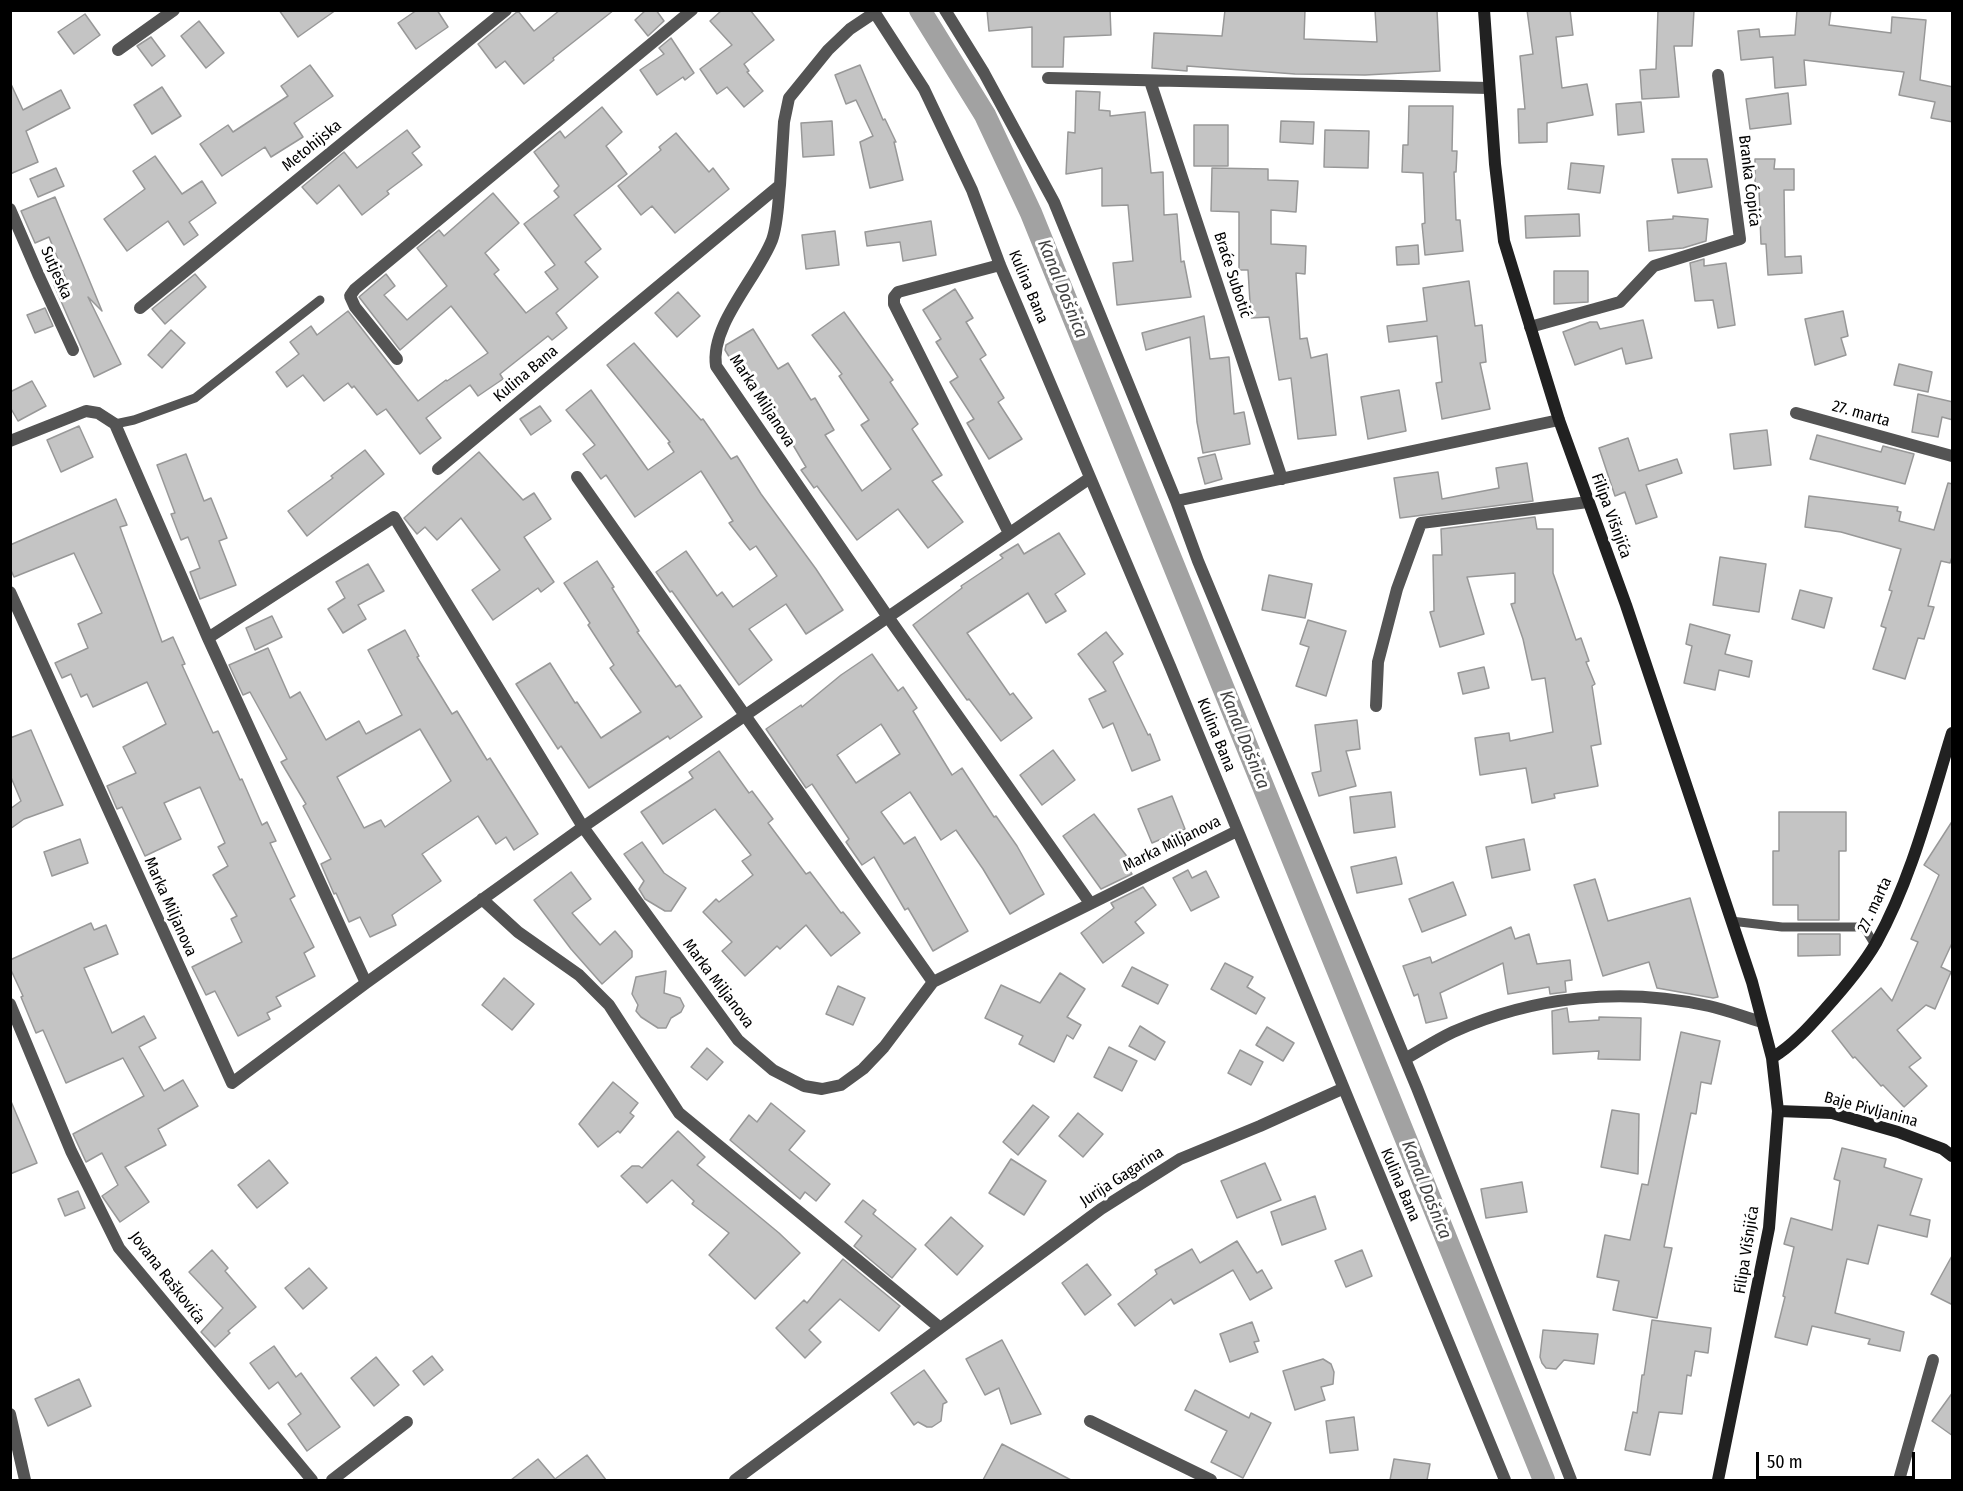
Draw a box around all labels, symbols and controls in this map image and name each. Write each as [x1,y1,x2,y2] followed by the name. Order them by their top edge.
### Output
[278,116,346,176] street label: Metohijska
[1734,134,1764,228] street label: Branka Ćopića
[1209,230,1255,320] street label: Braće Subotić
[1032,237,1092,341] water label: Kanal Dašnica
[36,244,76,302] street label: Sutjeska
[1004,247,1052,327] street label: Kulina Bana
[490,342,562,406] street label: Kulina Bana
[725,351,799,451] street label: Marka Miljanova
[1830,397,1892,431] street label: 27. marta
[1587,471,1635,561] street label: Filipa Višnjića
[1214,688,1274,792] water label: Kanal Dašnica
[1193,695,1239,775] street label: Kulina Bana
[1120,812,1224,876] street label: Marka Miljanova
[140,854,200,960] street label: Marka Miljanova
[1854,874,1896,936] street label: 27. marta
[678,936,758,1032] street label: Marka Miljanova
[1822,1088,1920,1132] street label: Baje Pivljanina
[1396,1138,1456,1242] water label: Kanal Dašnica
[1077,1143,1167,1211] street label: Jurija Gagarina
[1376,1145,1424,1225] street label: Kulina Bana
[1731,1205,1763,1295] street label: Filipa Višnjića
[125,1228,209,1328] street label: Jovana Raškovića
[1759,1440,1918,1478] scale bar
[1767,1451,1803,1473] text: 50 m

